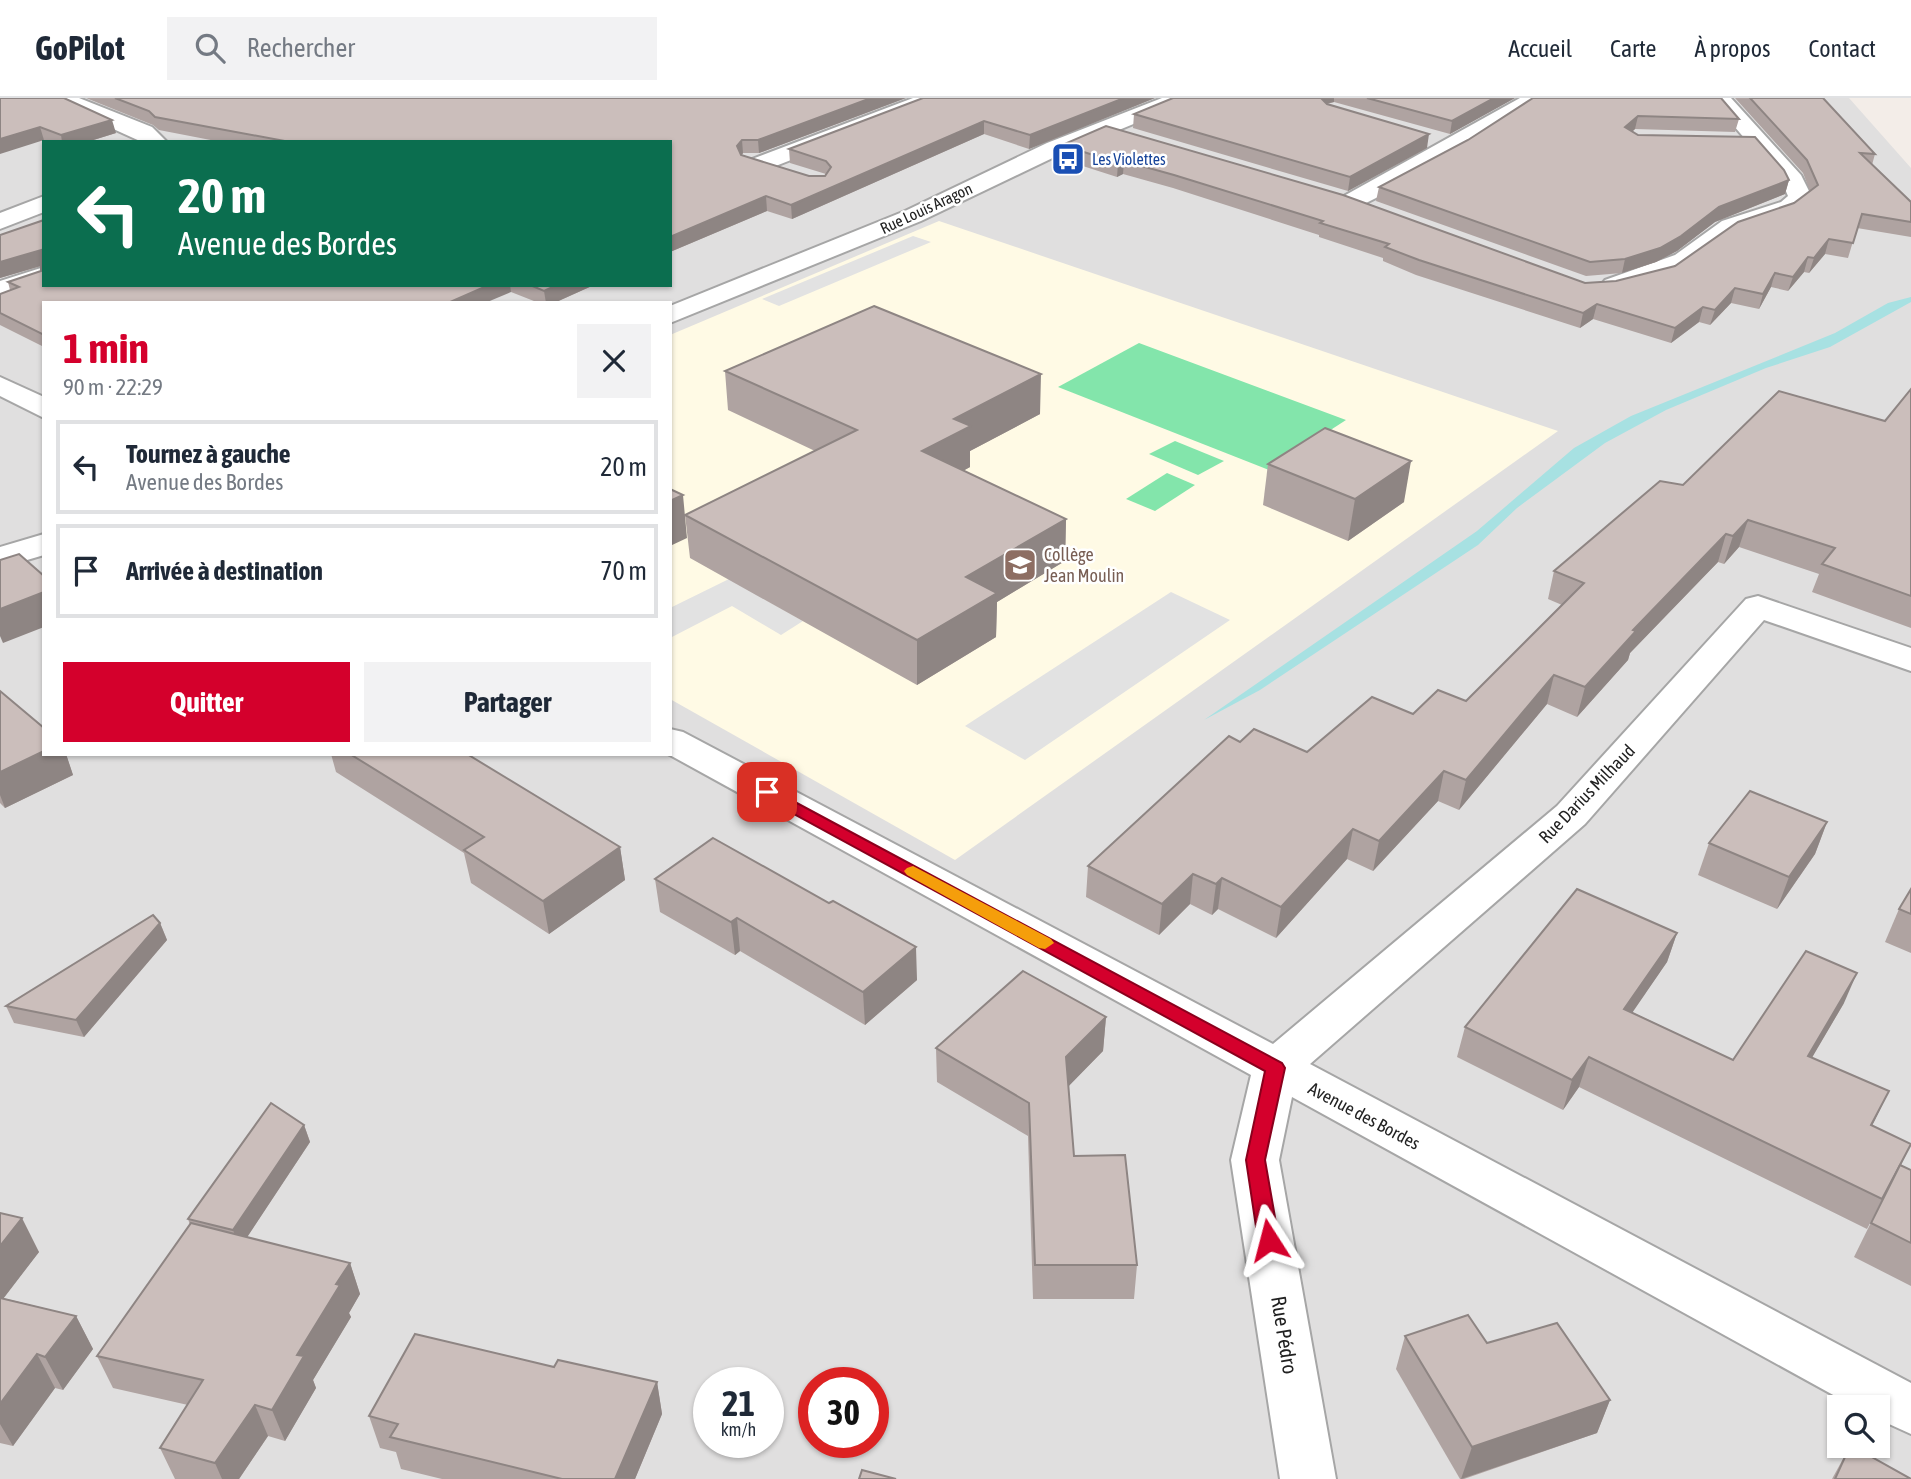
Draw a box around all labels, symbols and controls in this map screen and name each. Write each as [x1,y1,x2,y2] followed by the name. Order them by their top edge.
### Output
[167,17,657,80] search box
[35,29,125,67] text: GoPilot
[191,29,229,67] icon: search
[247,33,355,63] text: Rechercher
[1508,35,1572,62] text: Accueil
[1610,35,1656,62] text: Carte
[1694,35,1770,62] text: À propos
[1808,35,1876,62] text: Contact
[1049,140,1087,178] bus stop icon: Les Violettes
[1092,150,1166,168] place label: Les Violettes
[178,167,266,223] text: 20 m
[63,168,154,259] icon: left
[877,179,975,238] street label: Rue Louis Aragon
[178,225,397,262] text: Avenue des Bordes
[63,324,149,372] text: 1 min
[577,324,651,398] button: close
[63,374,163,400] text: 90 m · 22:29
[126,439,291,469] text: Tournez à gauche
[67,448,105,486] icon: left
[600,452,647,482] text: 20 m
[126,469,283,495] text: Avenue des Bordes
[1044,544,1124,586] place label: Collège Jean Moulin
[1001,546,1039,584] school or university icon: Collège Jean Moulin
[67,552,105,590] icon: arrive
[126,556,323,586] text: Arrivée à destination
[600,556,647,586] text: 70 m
[63,662,350,742] button: Quitter
[364,662,651,742] button: Partager
[1534,740,1639,847] street label: Rue Darius Milhaud
[737,762,797,822] pin
[748,773,786,811] icon: arrive
[1305,1077,1424,1154] street label: Avenue des Bordes
[1232,1203,1306,1277] position arrow
[1267,1294,1303,1376] street label: Rue Pédro
[798,1367,889,1458] speed limit sign: 30
[722,1383,755,1423] text: 21
[1827,1395,1890,1458] map controls
[1827,1395,1890,1458] button: search
[721,1419,756,1440] text: km/h

